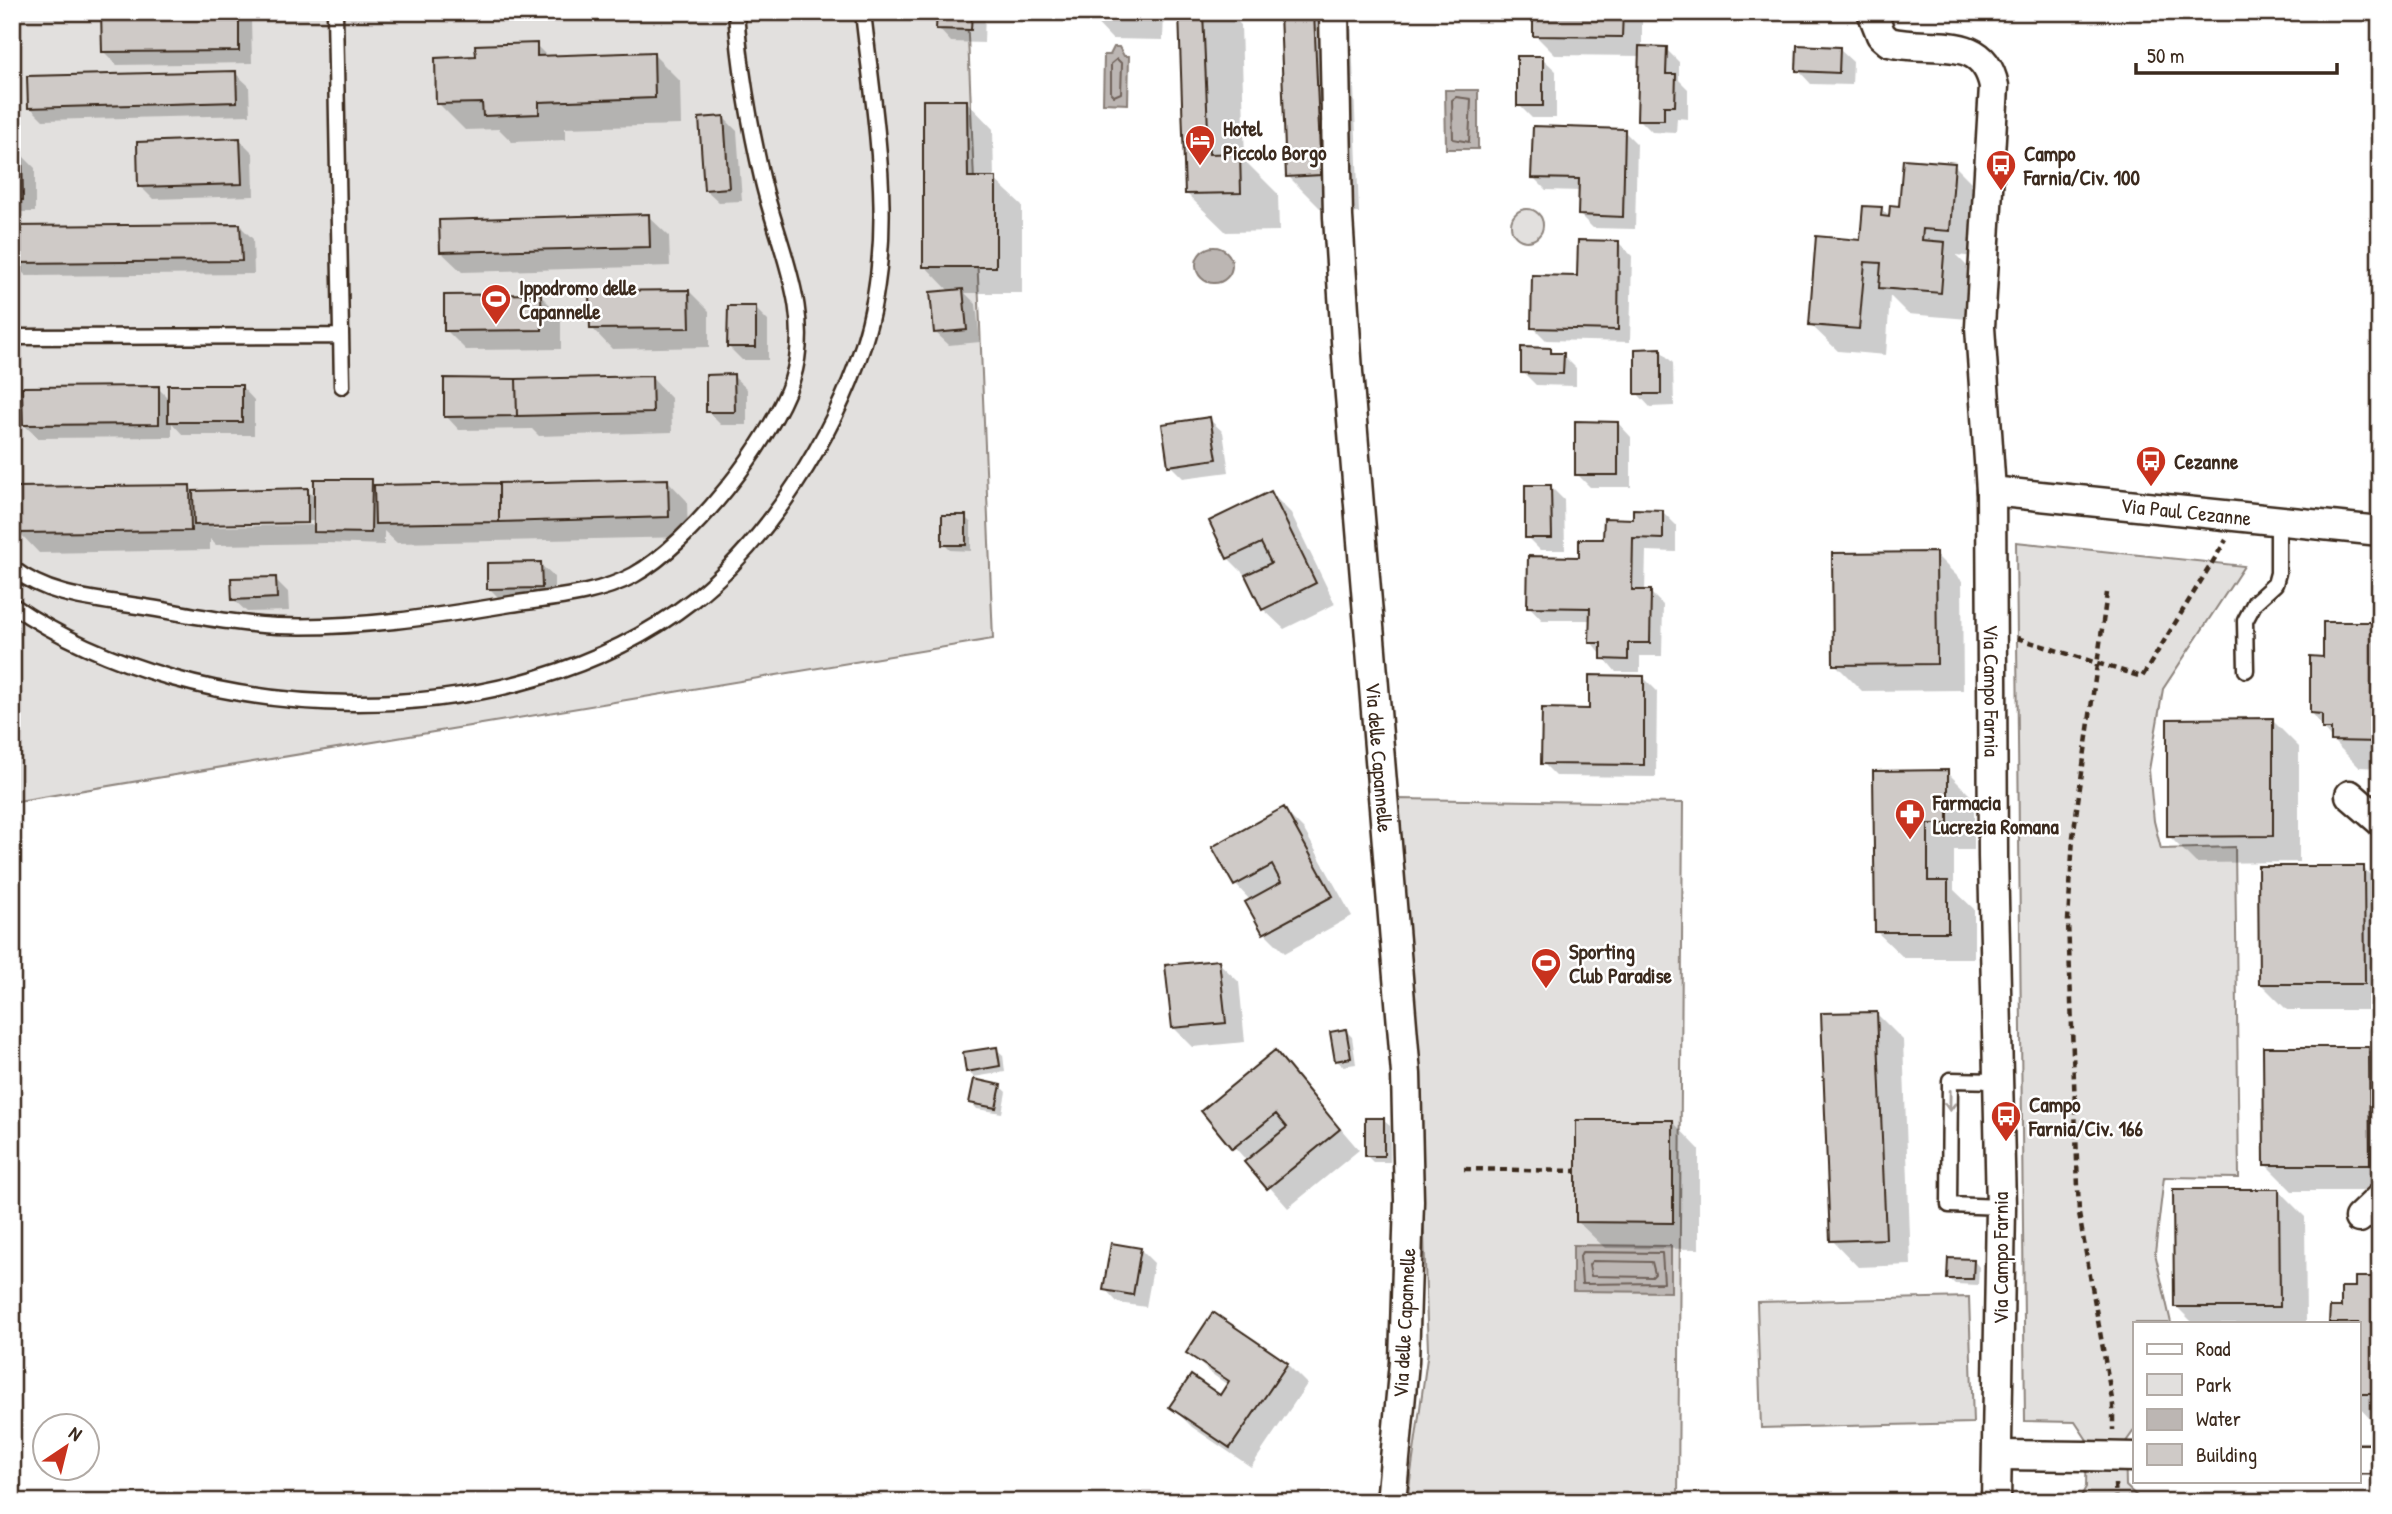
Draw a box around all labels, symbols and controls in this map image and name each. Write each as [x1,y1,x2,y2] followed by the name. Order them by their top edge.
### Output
[2136,32,2338,76] scale bar
[2147,41,2184,70] text: 50 m
[1223,114,1327,168] place label: Hotel Piccolo Borgo
[1183,123,1217,167] hotel icon: Hotel Piccolo Borgo
[2023,139,2140,192] place label: Campo Farnia/Civ. 100
[1984,148,2018,192] bus stop icon: Campo Farnia/Civ. 100
[519,273,637,327] place label: Ippodromo delle Capannelle
[479,282,513,326] sports icon: Ippodromo delle Capannelle
[2134,444,2168,488] bus stop icon: Cezanne
[2174,447,2239,476] place label: Cezanne
[2119,490,2253,532] street label: Via Paul Cezanne
[1977,624,2007,757] street label: Via Campo Farnia
[1359,681,1400,833] street label: Via delle Capannelle
[1932,788,2060,841] place label: Farmacia Lucrezia Romana
[1893,797,1927,841] pharmacy icon: Farmacia Lucrezia Romana
[1569,937,1673,990] place label: Sporting Club Paradise
[1529,946,1563,990] sports icon: Sporting Club Paradise
[1943,1089,1957,1112] one-way arrow
[2028,1090,2143,1143] place label: Campo Farnia/Civ. 166
[1989,1099,2023,1143] bus stop icon: Campo Farnia/Civ. 166
[1986,1192,2015,1324] street label: Via Campo Farnia
[1386,1247,1422,1399] street label: Via delle Capannelle
[2133,1322,2360,1482] legend
[2196,1334,2230,1363] text: Road
[2196,1370,2231,1399] text: Park
[2196,1404,2241,1433] text: Water
[32,1412,102,1482] north arrow
[64,1420,87,1447] text: N
[2196,1440,2257,1469] text: Building

